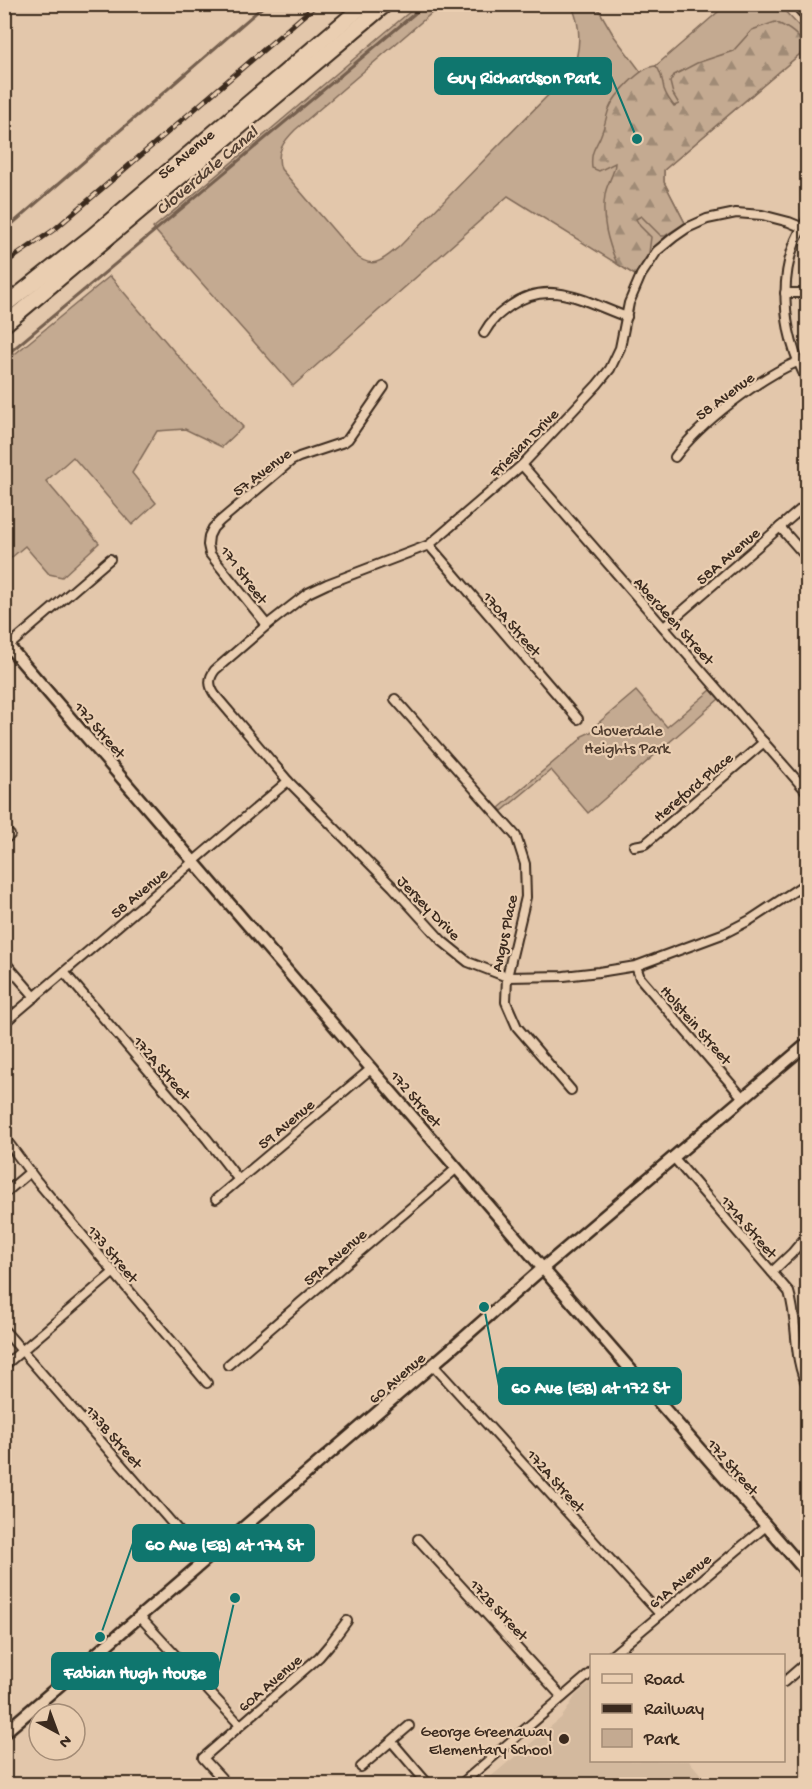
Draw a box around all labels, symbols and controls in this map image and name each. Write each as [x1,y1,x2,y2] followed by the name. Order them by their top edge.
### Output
[435,58,611,94] callout: Guy Richardson Park
[447,69,601,90] text: Guy Richardson Park
[152,122,264,221] water label: Cloverdale Canal
[155,126,220,185] street label: 56 Avenue
[693,369,760,426] street label: 58 Avenue
[486,405,565,484] street label: Friesian Drive
[230,445,297,502] street label: 57 Avenue
[693,524,766,591] street label: 58A Avenue
[214,543,271,610] street label: 171 Street
[628,574,718,671] street label: Aberdeen Street
[476,588,545,663] street label: 170A Street
[68,698,129,765] street label: 172 Street
[584,723,672,760] park label: Cloverdale Heights Park
[650,749,739,828] street label: Hereford Place
[108,865,173,924] street label: 58 Avenue
[392,873,464,946] street label: Jersey Drive
[489,893,524,974] street label: Angus Place
[655,983,735,1071] street label: Holstein Street
[127,1033,194,1106] street label: 172A Street
[384,1067,445,1134] street label: 172 Street
[255,1096,320,1155] street label: 59 Avenue
[714,1192,781,1265] street label: 171A Street
[81,1222,142,1289] street label: 173 Street
[301,1225,372,1291] street label: 59A Avenue
[366,1349,431,1409] street label: 60 Avenue
[499,1368,681,1404] callout: 60 Ave (EB) at 172 St
[511,1379,670,1400] text: 60 Ave (EB) at 172 St
[79,1402,146,1475] street label: 173B Street
[701,1435,762,1502] street label: 172 Street
[520,1446,589,1519] street label: 172A Street
[133,1525,314,1561] callout: 60 Ave (EB) at 174 St
[145,1536,304,1557] text: 60 Ave (EB) at 174 St
[646,1551,717,1614] street label: 61A Avenue
[463,1576,532,1647] street label: 172B Street
[235,1651,308,1718] street label: 60A Avenue
[52,1653,218,1689] callout: Fabian Hugh House
[590,1654,785,1762] legend
[63,1664,207,1685] text: Fabian Hugh House
[644,1670,685,1691] text: Road
[644,1700,704,1721] text: Railway
[27,1702,87,1762] north arrow
[421,1724,552,1761] place label: George Greenaway Elementary School
[54,1730,75,1752] text: N
[643,1730,680,1751] text: Park
[557,1732,571,1746] marker: George Greenaway Elementary School

